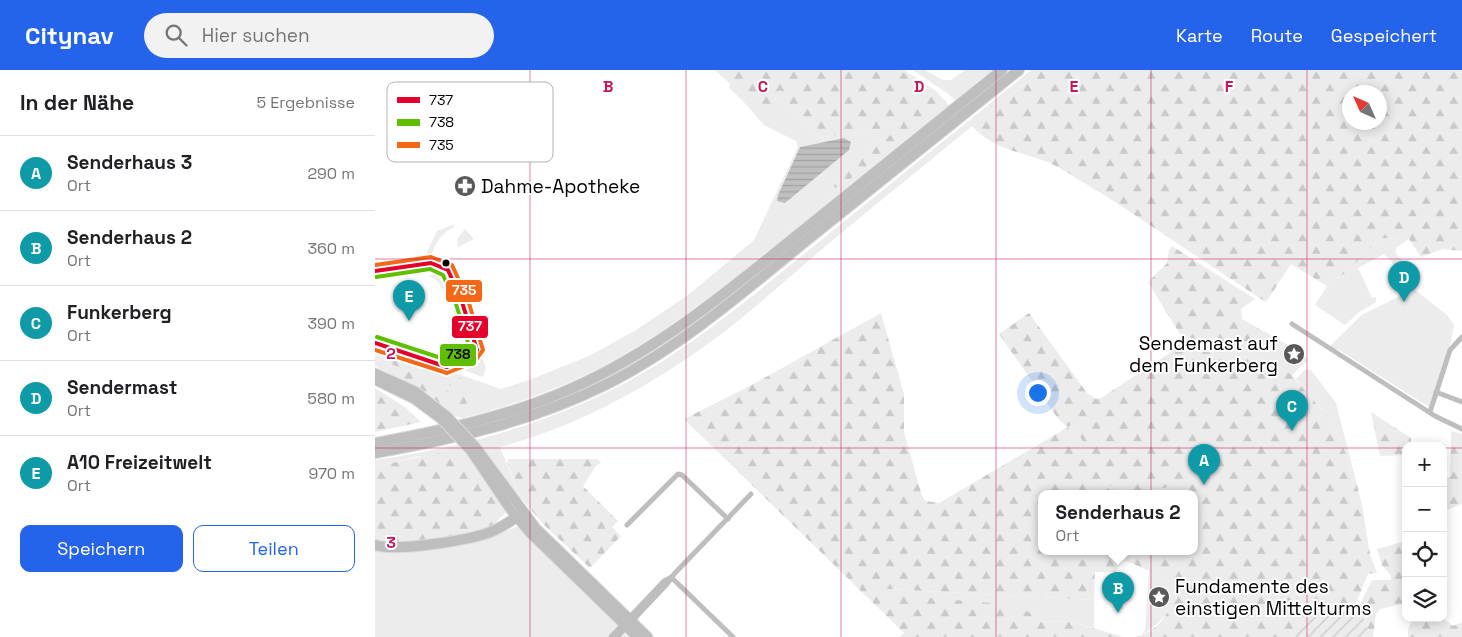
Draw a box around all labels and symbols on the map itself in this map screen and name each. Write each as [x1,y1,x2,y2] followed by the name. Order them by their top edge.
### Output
[603,76,613,97] text: B
[758,76,768,97] text: C
[914,76,924,97] text: D
[1070,76,1079,97] text: E
[1225,76,1234,97] text: F
[387,82,553,162] legend
[1342,85,1387,130] north arrow
[429,91,453,109] text: 737
[429,113,454,131] text: 738
[429,136,454,154] text: 735
[453,174,477,198] pharmacy icon: Dahme-Apotheke
[481,174,640,199] place label: Dahme-Apotheke
[441,258,451,268] unlabelled marker
[1388,261,1420,302] pin: D
[445,279,483,303] line badge: 735
[393,280,425,321] pin: E
[452,281,476,299] text: 735
[451,315,489,339] line badge: 737
[458,317,482,335] text: 737
[1129,331,1278,378] place label: Sendemast auf dem Funkerberg
[1282,342,1306,366] place icon: Sendemast auf dem Funkerberg
[386,343,396,364] text: 2
[439,343,477,367] line badge: 738
[446,345,471,363] text: 738
[1025,380,1051,406] your location
[1276,390,1308,431] pin: C
[1188,444,1220,485] pin: A
[386,532,396,553] text: 3
[1102,572,1134,613] pin: B
[1175,574,1371,621] place label: Fundamente des einstigen Mittelturms
[1147,585,1171,609] place icon: Fundamente des einstigen Mittelturms

